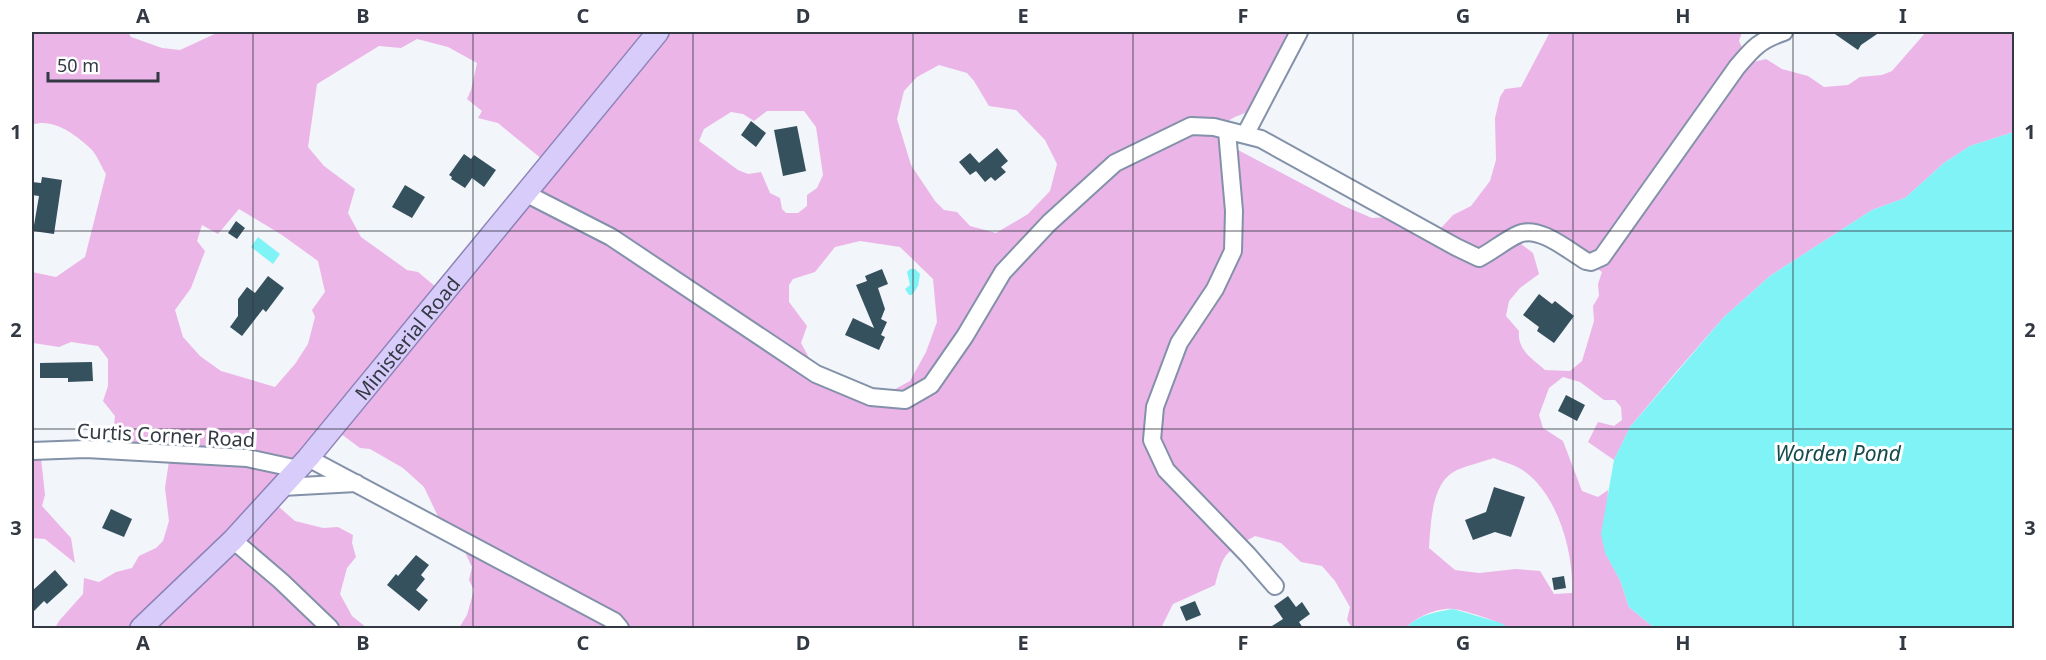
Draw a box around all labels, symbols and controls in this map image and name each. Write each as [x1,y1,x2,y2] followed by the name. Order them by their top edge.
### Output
[136,2,150,29] text: A
[356,2,370,29] text: B
[577,2,590,29] text: C
[796,2,810,29] text: D
[1017,2,1029,29] text: E
[1238,2,1248,29] text: F
[1456,2,1470,29] text: G
[1675,2,1691,29] text: H
[1899,2,1907,29] text: I
[48,45,158,83] scale bar
[57,53,99,77] text: 50 m
[10,118,22,145] text: 1
[2024,118,2036,145] text: 1
[348,270,465,405] street label: Ministerial Road
[10,316,22,343] text: 2
[2024,316,2036,343] text: 2
[76,417,256,453] street label: Curtis Corner Road
[1775,439,1902,467] water label: Worden Pond
[10,514,22,541] text: 3
[2024,514,2036,541] text: 3
[136,629,150,656] text: A
[356,629,370,656] text: B
[577,629,590,656] text: C
[796,629,810,656] text: D
[1017,629,1029,656] text: E
[1238,629,1248,656] text: F
[1456,629,1470,656] text: G
[1675,629,1691,656] text: H
[1899,629,1907,656] text: I

